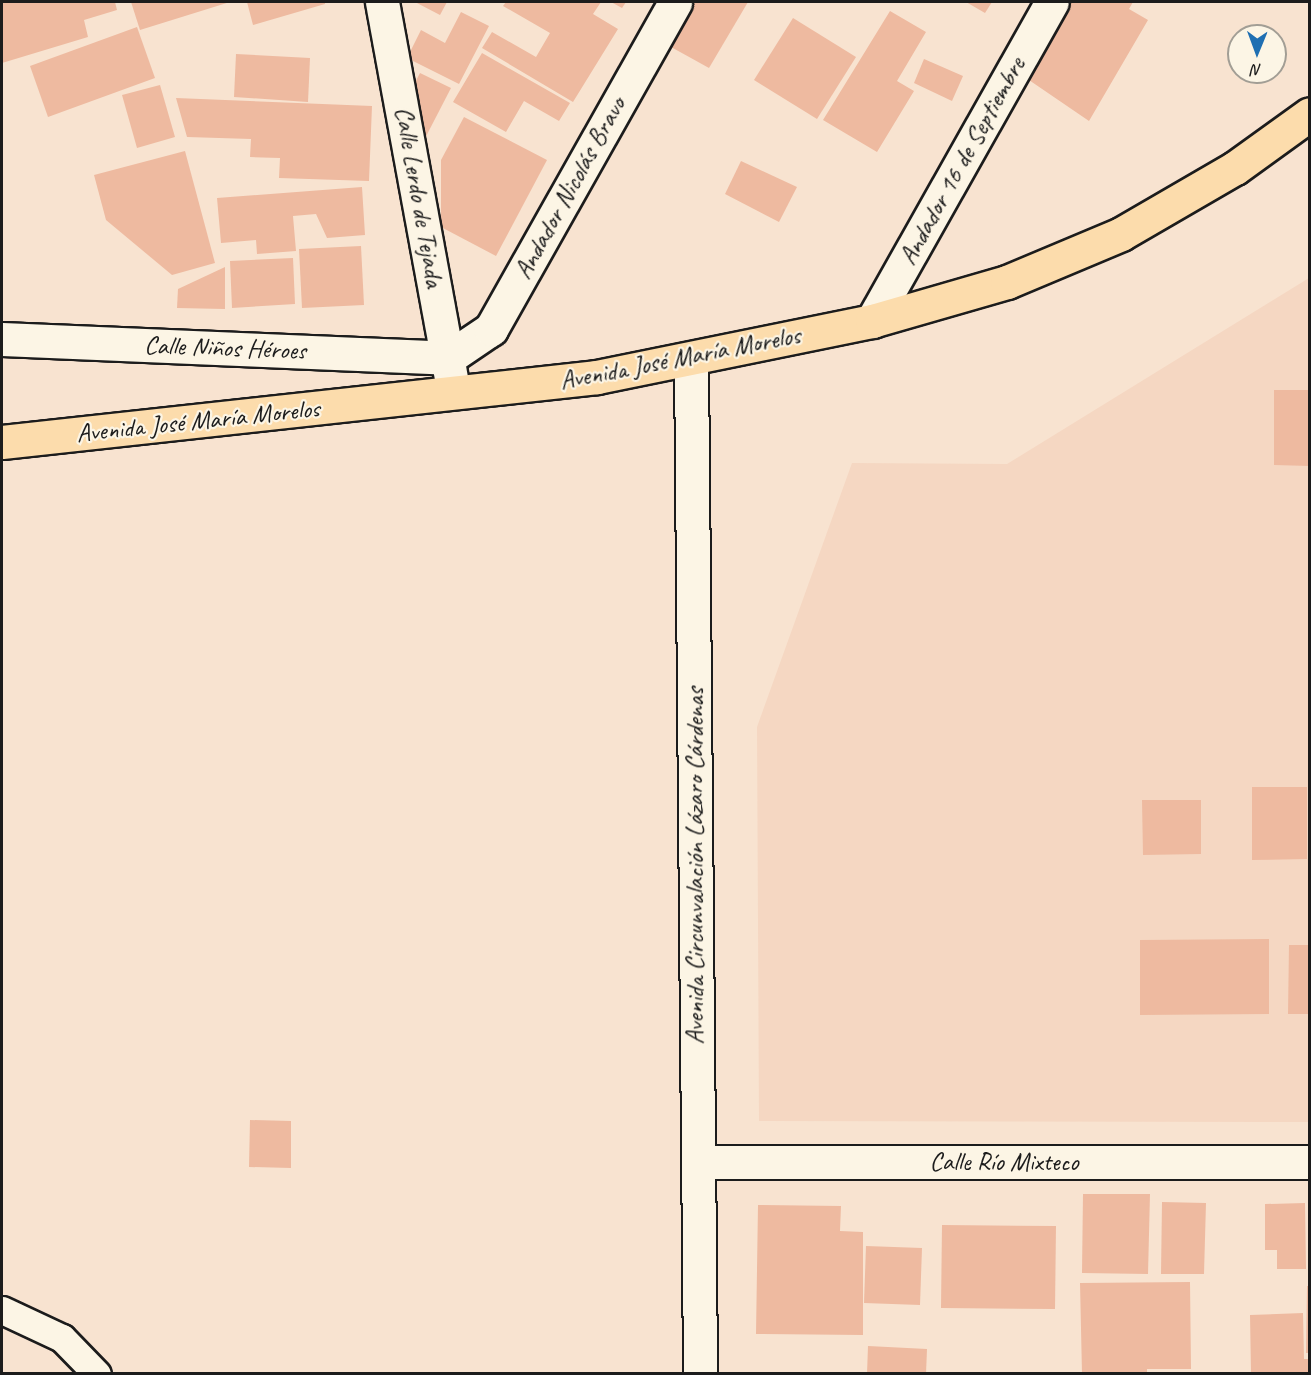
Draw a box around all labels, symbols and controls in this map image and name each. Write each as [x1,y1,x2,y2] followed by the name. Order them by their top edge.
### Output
[1227,24,1287,84] north arrow
[892,52,1032,270] street label: Andador 16 de Septiembre
[1252,60,1262,80] text: N
[507,92,633,284] street label: Andador Nicolás Bravo
[388,105,450,289] street label: Calle Lerdo de Tejada
[557,319,803,397] street label: Avenida José María Morelos
[143,330,307,366] street label: Calle Niños Héroes
[75,393,321,449] street label: Avenida José María Morelos
[679,688,711,1044] street label: Avenida Circunvalación Lázaro Cárdenas
[929,1146,1079,1178] street label: Calle Río Mixteco

